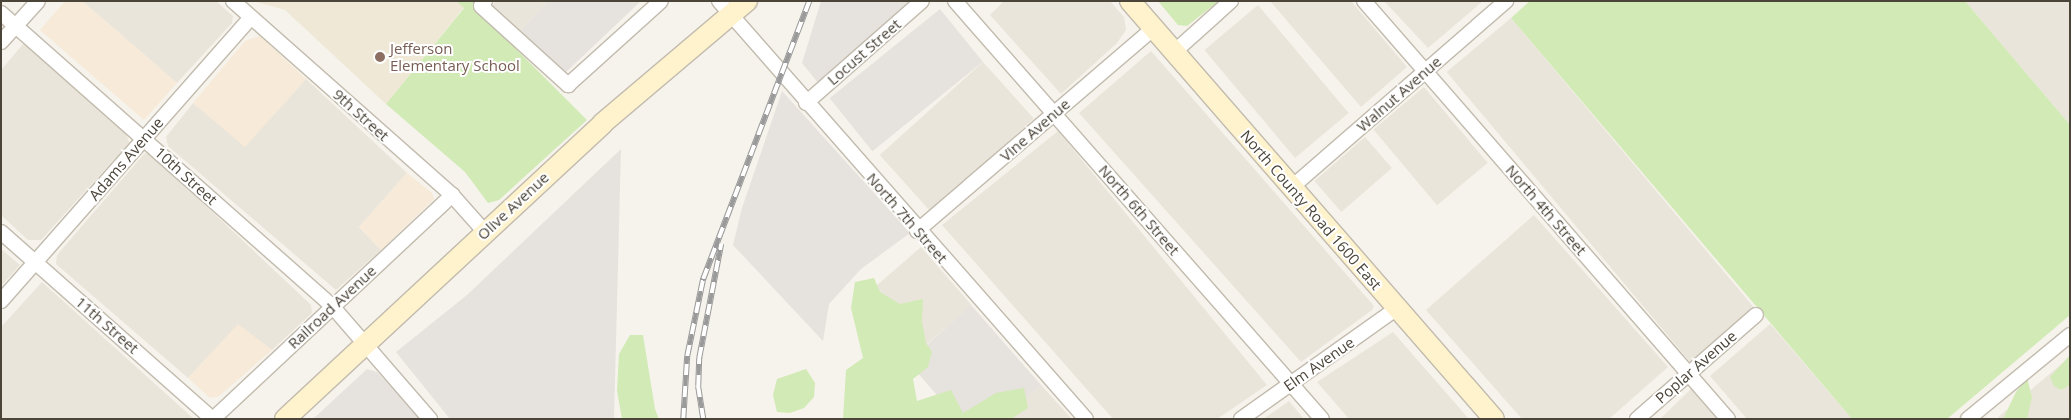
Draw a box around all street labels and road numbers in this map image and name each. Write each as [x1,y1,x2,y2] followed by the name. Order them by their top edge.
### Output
[824,15,904,89] street label: Locust Street
[1353,52,1445,136] street label: Walnut Avenue
[329,85,393,145] street label: 9th Street
[996,95,1074,165] street label: Vine Avenue
[85,114,167,204] street label: Adams Avenue
[1237,127,1385,293] street label: North County Road 1600 East
[151,143,221,209] street label: 10th Street
[1095,161,1183,259] street label: North 6th Street
[1502,161,1590,259] street label: North 4th Street
[473,168,553,244] street label: Olive Avenue
[863,169,951,267] street label: North 7th Street
[284,262,380,352] street label: Railroad Avenue
[72,293,142,357] street label: 11th Street
[1652,327,1740,407] street label: Poplar Avenue
[1280,333,1358,395] street label: Elm Avenue

